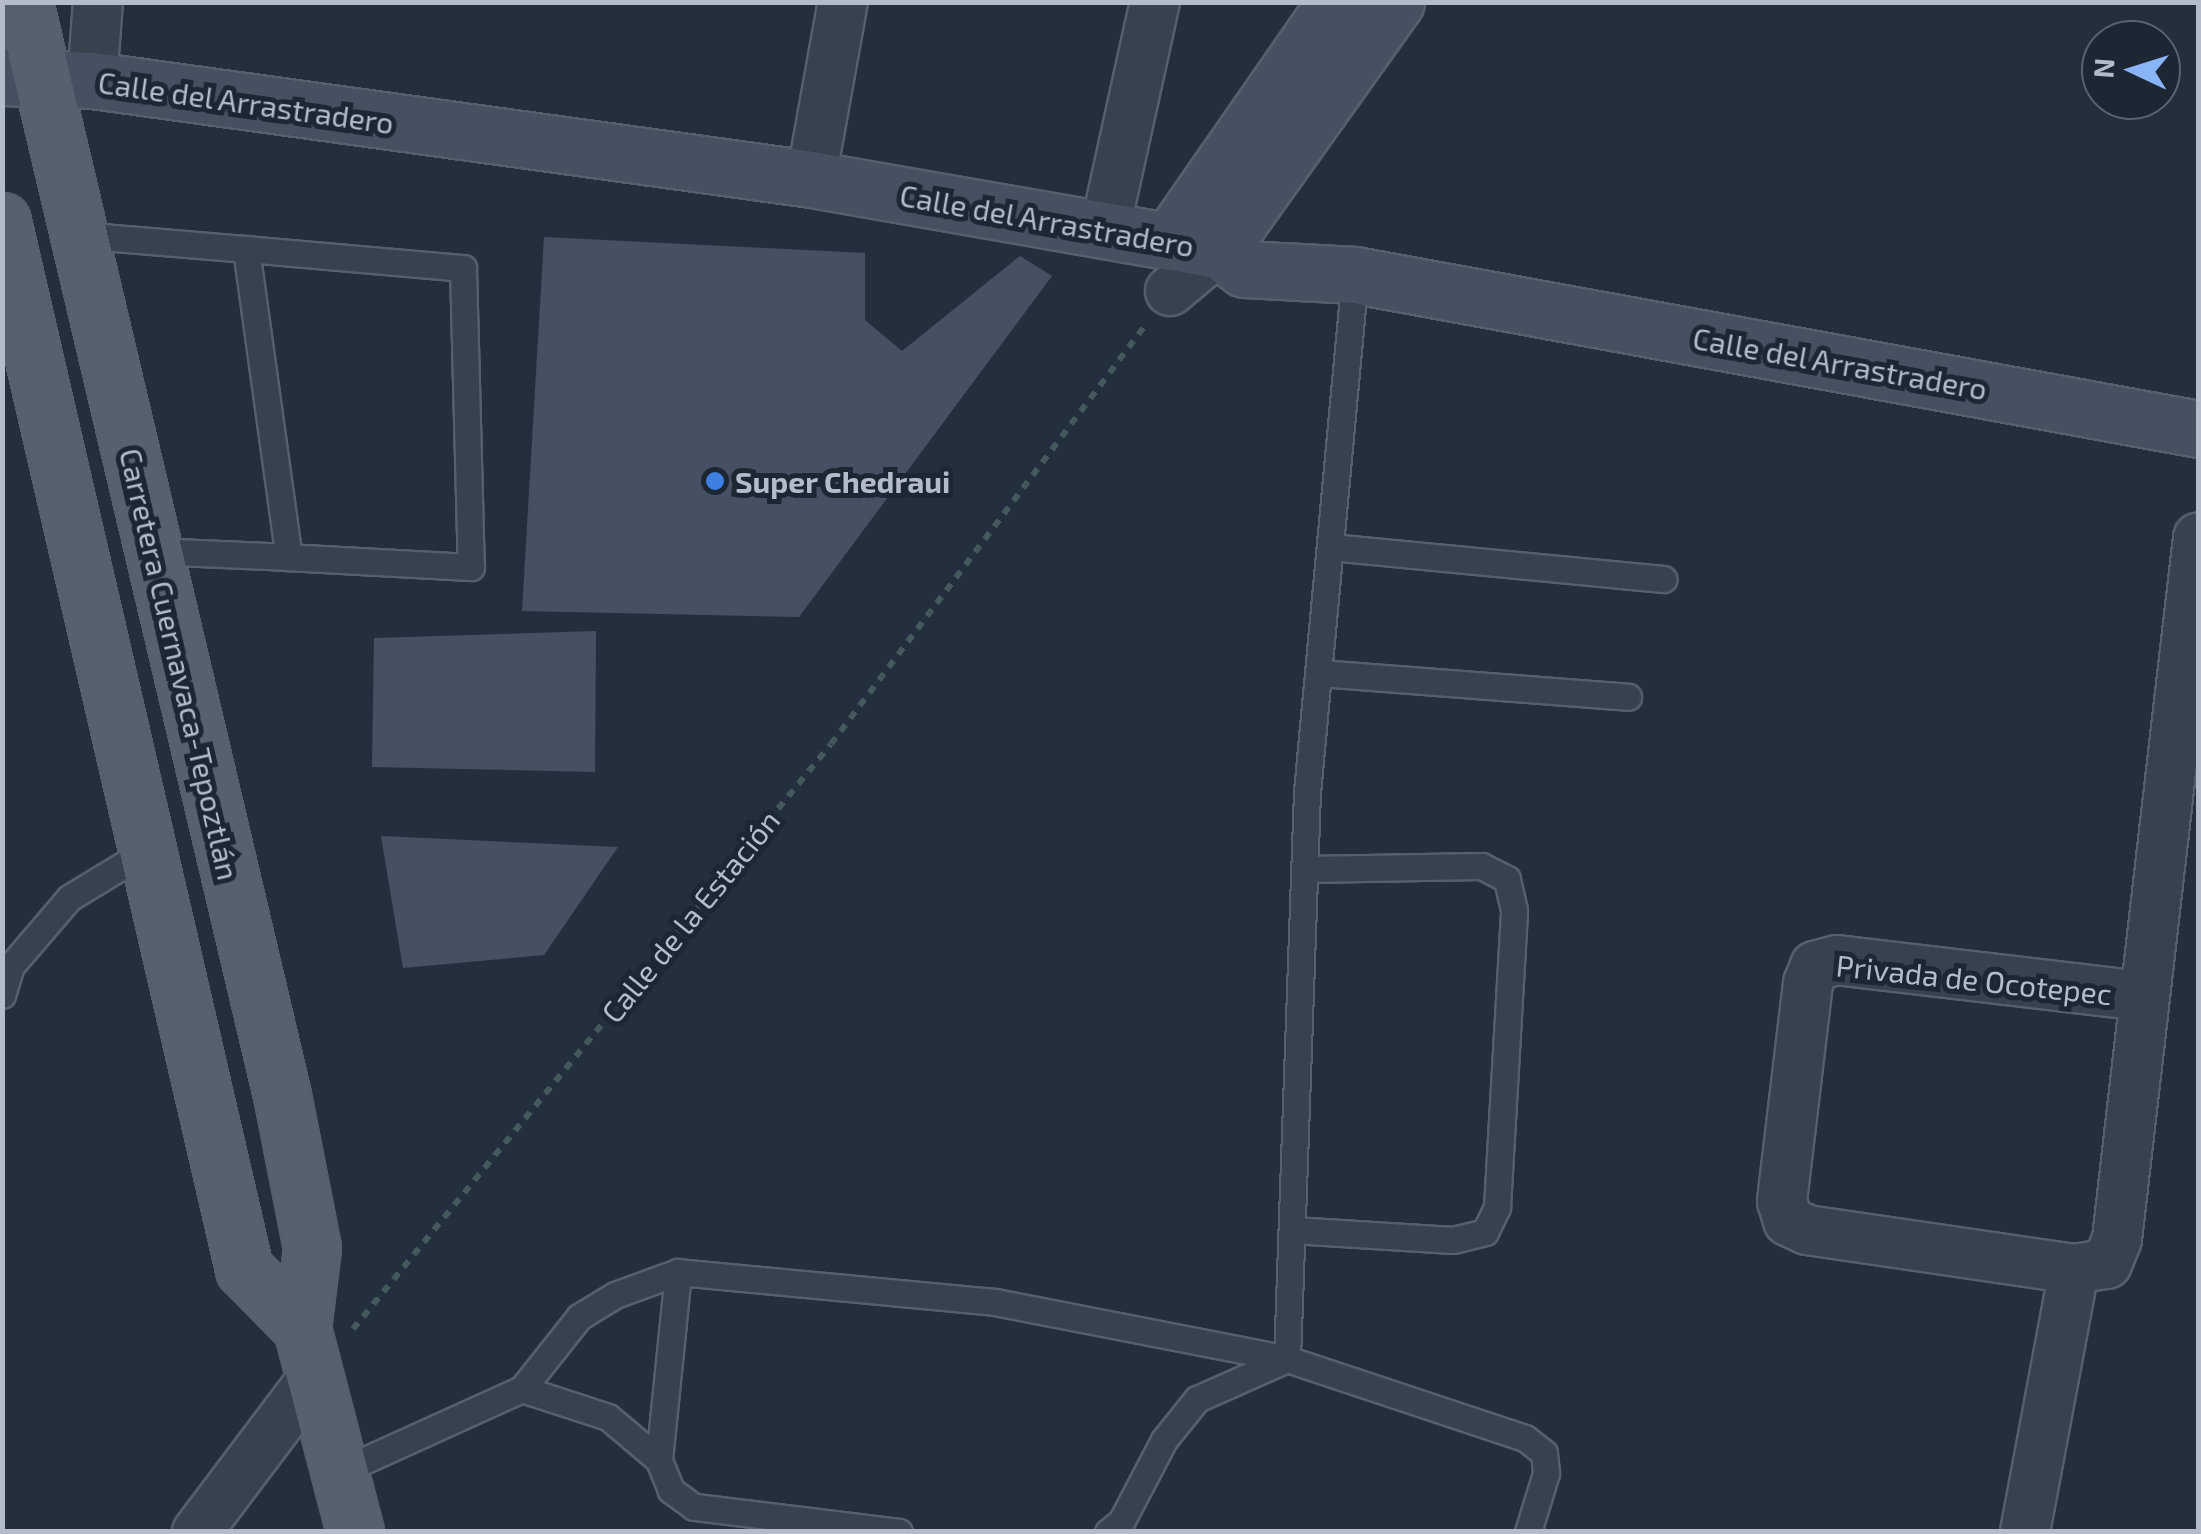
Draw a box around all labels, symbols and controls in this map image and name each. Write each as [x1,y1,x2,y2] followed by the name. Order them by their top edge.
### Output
[2081,20,2181,120] north arrow
[2085,57,2121,79] text: N
[95,63,397,141] street label: Calle del Arrastradero
[896,176,1198,264] street label: Calle del Arrastradero
[1689,319,1991,407] street label: Calle del Arrastradero
[113,445,247,883] street label: Carretera Cuernavaca-Tepoztlán
[735,463,951,499] place label: Super Chedraui
[704,470,726,492] marker: Super Chedraui
[593,803,787,1029] street label: Calle de la Estación
[1834,947,2114,1011] street label: Privada de Ocotepec

